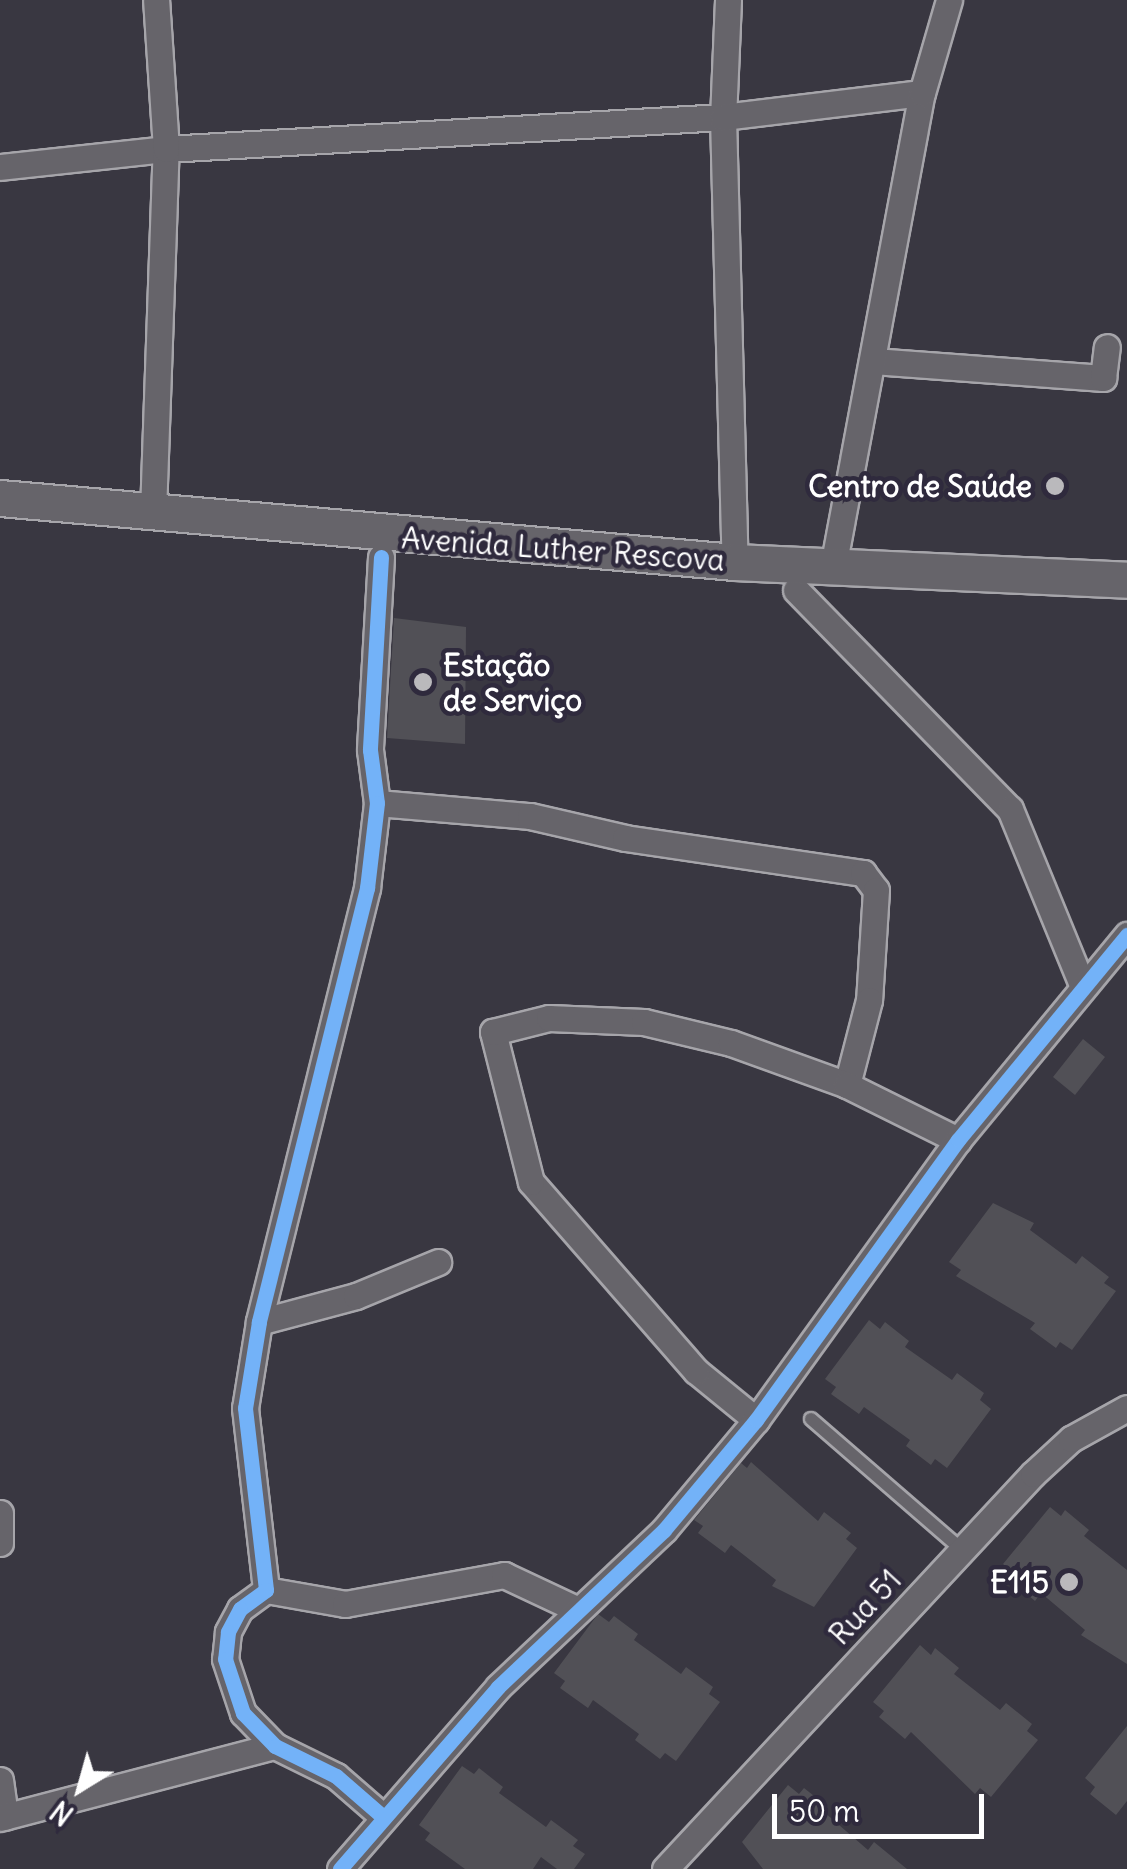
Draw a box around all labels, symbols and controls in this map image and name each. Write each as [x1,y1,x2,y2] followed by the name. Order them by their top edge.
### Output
[808,468,1032,504] place label: Centro de Saúde
[1042,473,1068,499] marker: Centro de Saúde
[400,520,726,578] street label: Avenida Luther Rescova
[443,647,582,718] place label: Estação de Serviço
[412,671,434,693] marker: Estação de Serviço
[821,1562,909,1652] street label: Rua 51
[990,1564,1049,1600] place label: E115
[1058,1571,1080,1593] marker: E115
[30,1739,130,1839] north arrow
[777,1774,990,1836] scale bar
[789,1792,859,1830] text: 50 m
[43,1793,81,1833] text: N

